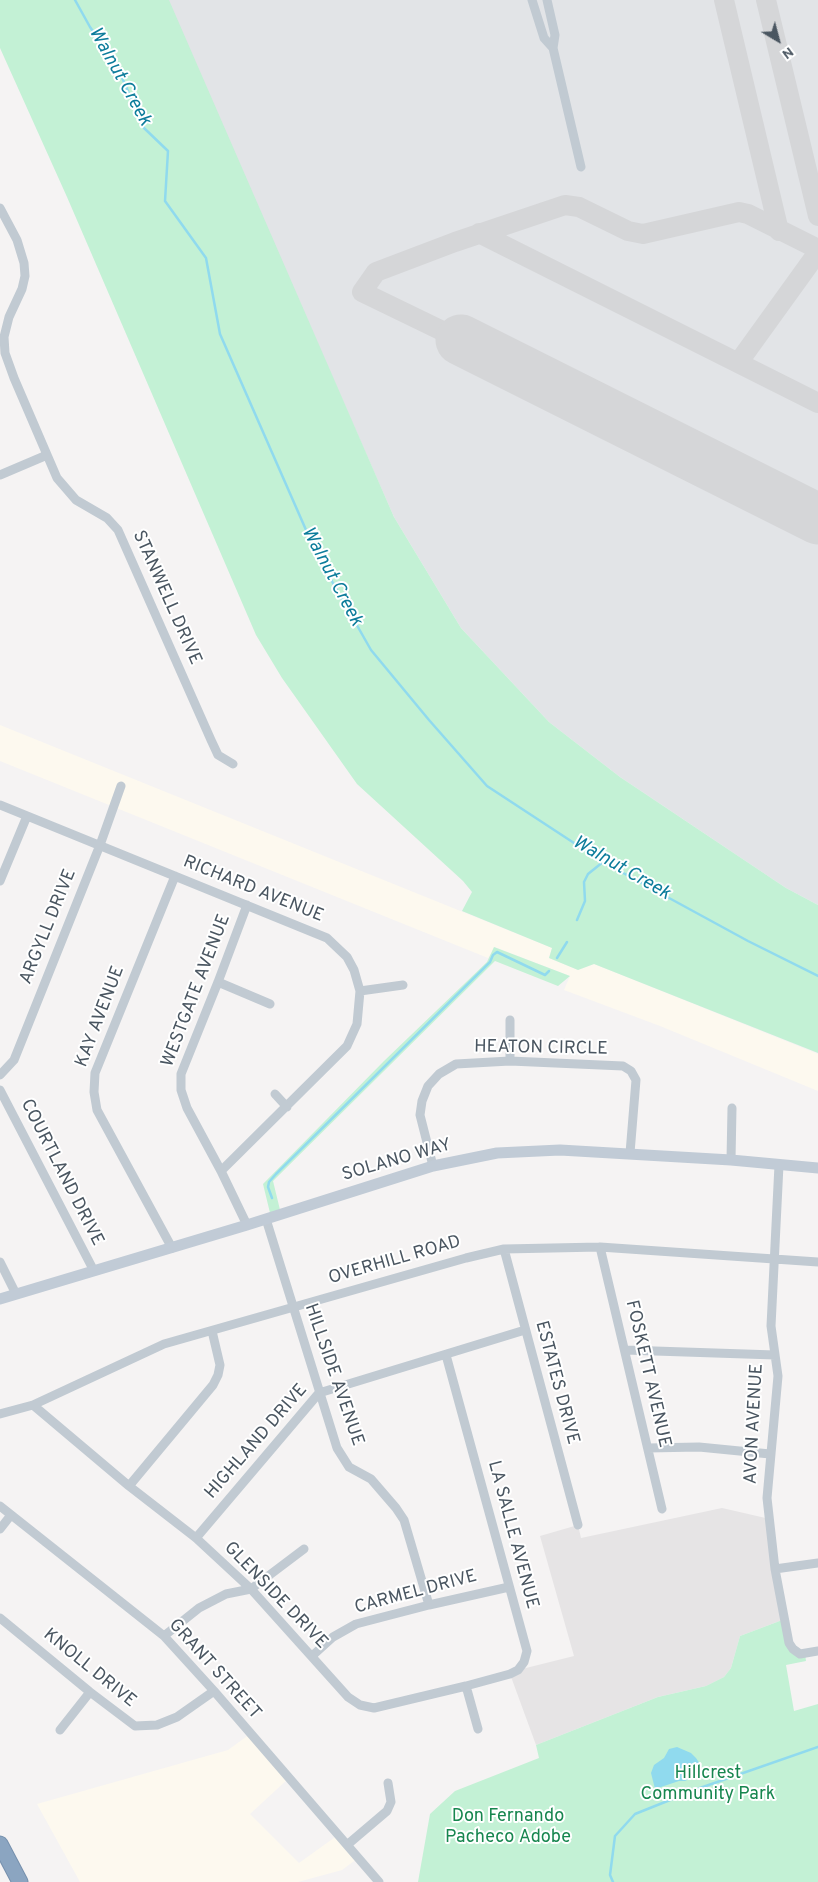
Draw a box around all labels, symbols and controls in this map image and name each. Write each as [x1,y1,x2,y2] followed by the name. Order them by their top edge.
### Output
[753,15,803,65] north arrow
[83,24,155,130] water label: Walnut Creek
[778,43,796,62] text: N
[295,523,367,631] water label: Walnut Creek
[127,528,205,668] street label: STANWELL DRIVE
[568,832,674,906] water label: Walnut Creek
[180,852,326,928] street label: RICHARD AVENUE
[16,866,82,988] street label: ARGYLL DRIVE
[158,912,236,1070] street label: WESTGATE AVENUE
[72,963,130,1071] street label: KAY AVENUE
[474,1037,608,1061] street label: HEATON CIRCLE
[15,1096,107,1250] street label: COURTLAND DRIVE
[340,1135,454,1187] street label: SOLANO WAY
[326,1232,464,1290] street label: OVERHILL ROAD
[620,1298,674,1450] street label: FOSKETT AVENUE
[299,1301,367,1449] street label: HILLSIDE AVENUE
[529,1319,583,1447] street label: ESTATES DRIVE
[741,1363,769,1485] street label: AVON AVENUE
[201,1380,313,1504] street label: HIGHLAND DRIVE
[482,1458,542,1612] street label: LA SALLE AVENUE
[219,1538,331,1654] street label: GLENSIDE DRIVE
[352,1566,480,1620] street label: CARMEL DRIVE
[163,1615,265,1725] street label: GRANT STREET
[38,1625,140,1713] street label: KNOLL DRIVE
[641,1763,775,1806] park label: Hillcrest Community Park
[445,1806,571,1848] park label: Don Fernando Pacheco Adobe

